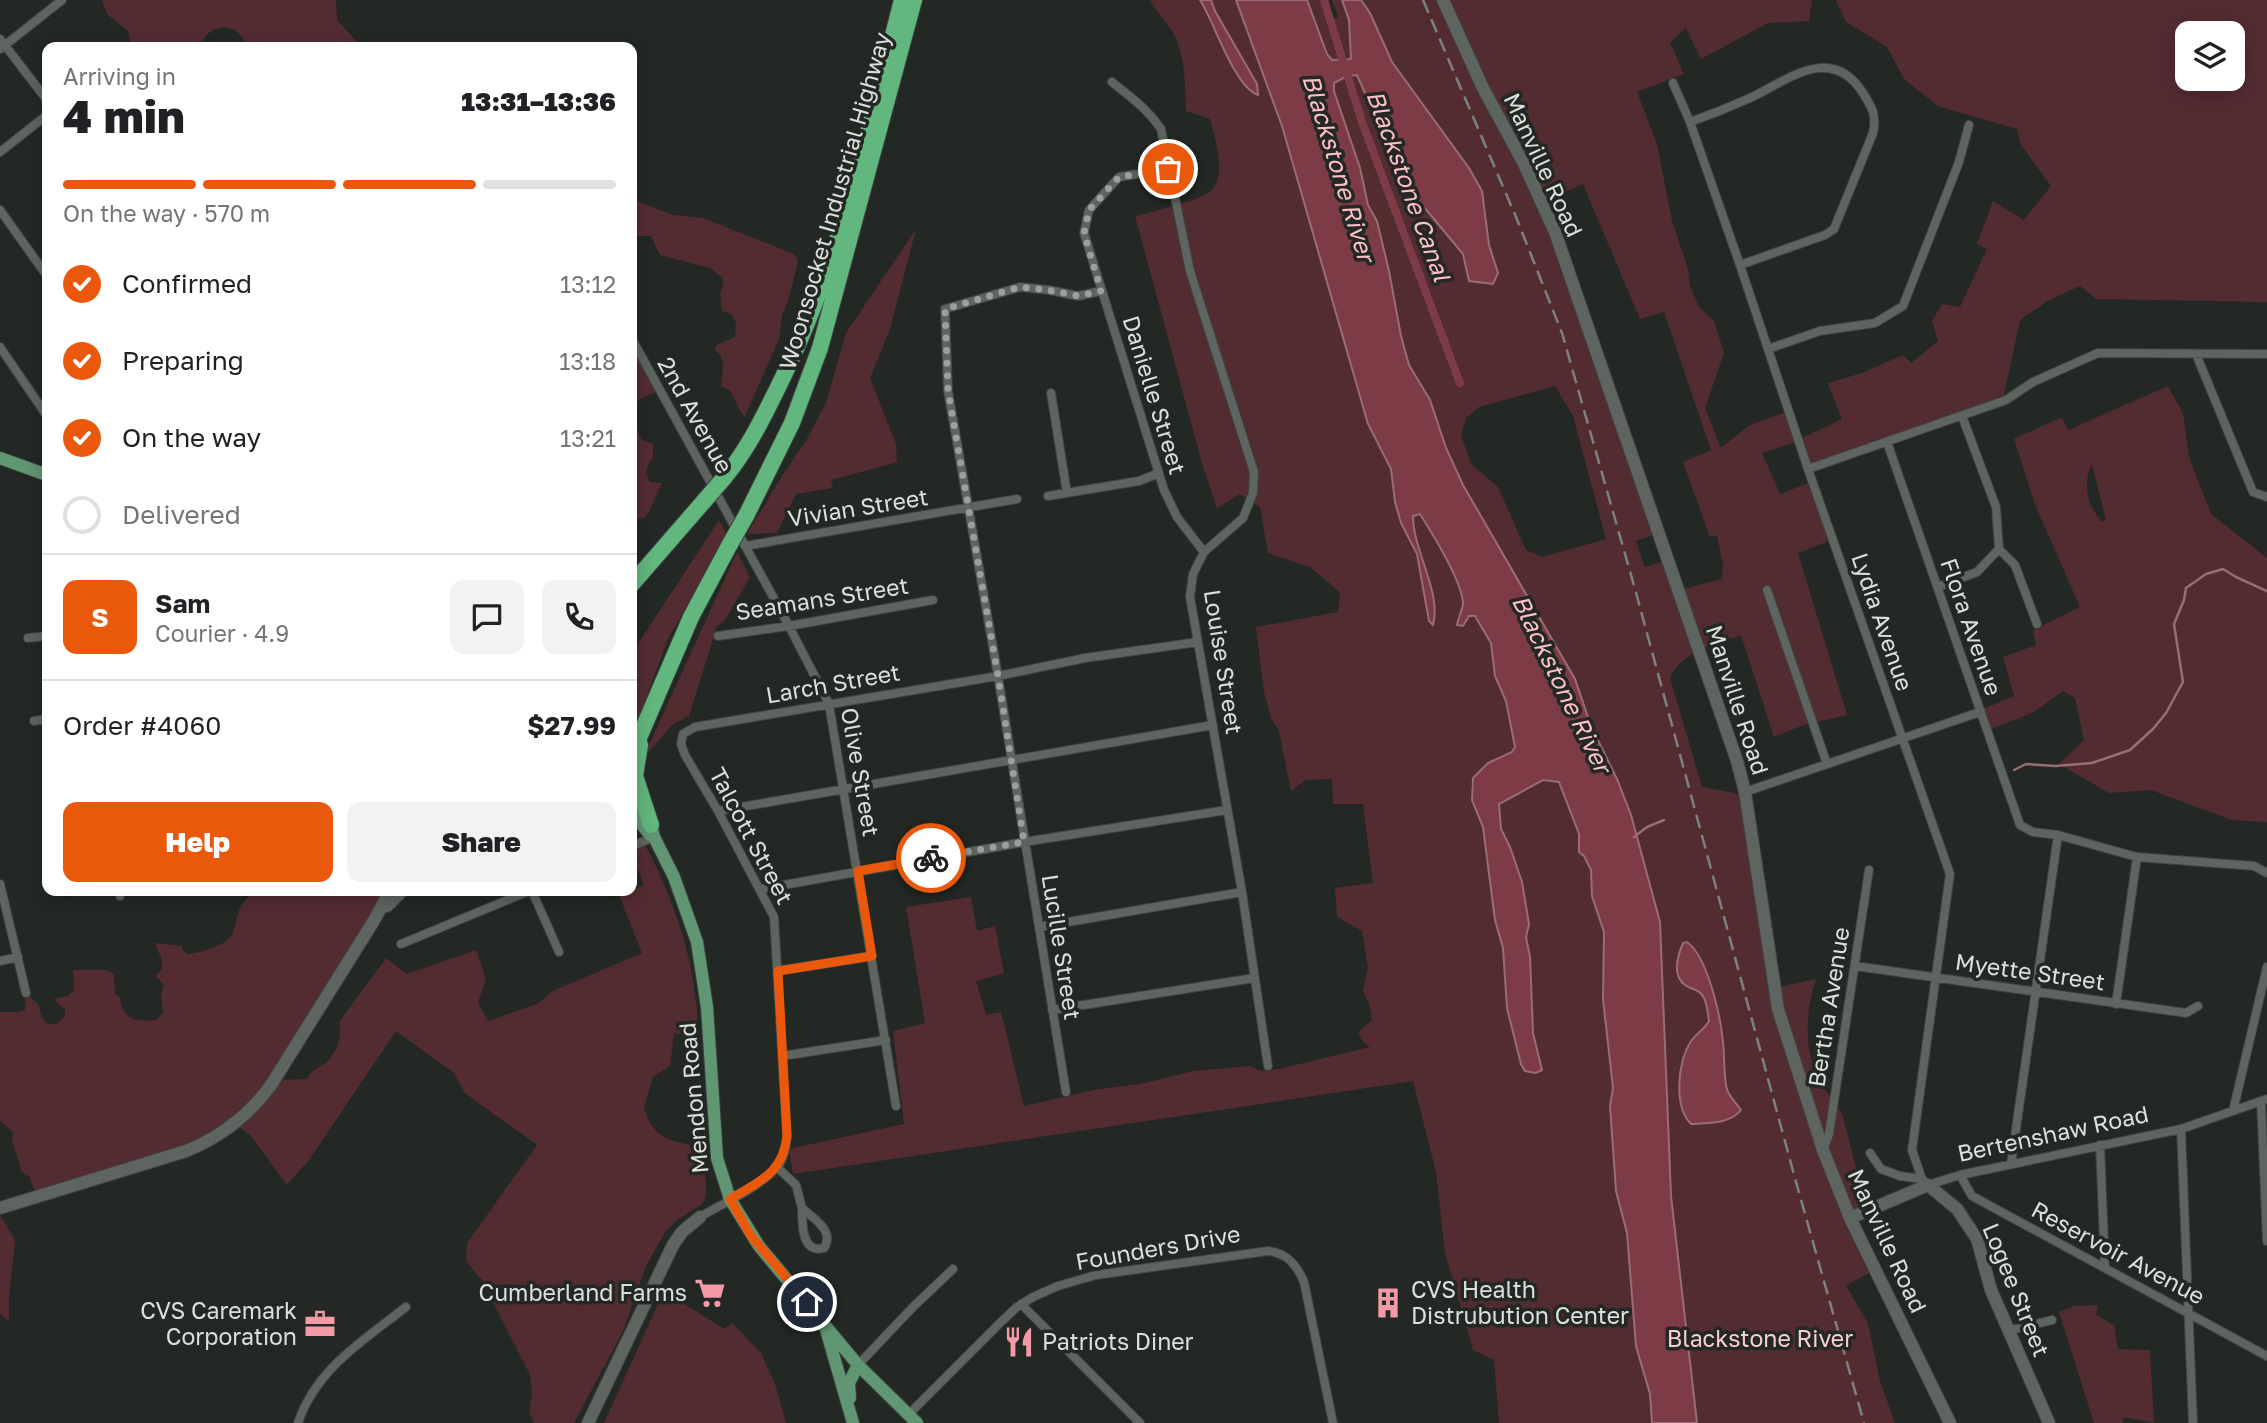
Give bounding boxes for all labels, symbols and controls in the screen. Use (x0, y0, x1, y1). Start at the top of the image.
map controls (2175, 21, 2245, 91)
button: layers (2175, 21, 2245, 91)
street label: Woonsocket Industrial Highway (772, 29, 896, 373)
text: Arriving in (63, 62, 176, 90)
water label: Blackstone River (1297, 70, 1383, 268)
text: 13:31–13:36 (461, 86, 616, 117)
water label: Blackstone Canal (1361, 86, 1458, 286)
text: 4 min (63, 88, 185, 143)
street label: Manville Road (1498, 88, 1589, 241)
pin (1138, 139, 1198, 199)
icon: bag (1149, 150, 1187, 188)
text: On the way · 570 m (63, 199, 270, 227)
icon: check (63, 265, 101, 303)
text: Confirmed (122, 268, 252, 299)
text: 13:12 (560, 270, 616, 298)
street label: Danielle Street (1118, 312, 1192, 477)
icon: check (63, 342, 101, 380)
text: Preparing (122, 345, 244, 376)
text: 13:18 (559, 347, 616, 375)
street label: 2nd Avenue (652, 351, 739, 478)
icon: check (63, 419, 101, 457)
text: On the way (122, 422, 261, 453)
text: 13:21 (560, 424, 616, 452)
street label: Vivian Street (786, 482, 930, 532)
text: Delivered (122, 499, 241, 530)
street label: Lydia Avenue (1846, 549, 1920, 694)
street label: Flora Avenue (1935, 554, 2009, 699)
street label: Seamans Street (733, 571, 910, 625)
button: chat (450, 580, 524, 654)
button: phone (542, 580, 616, 654)
street label: Louise Street (1199, 587, 1249, 736)
text: Sam (155, 588, 210, 619)
water label: Blackstone River (1507, 590, 1620, 780)
text: S (91, 602, 109, 633)
text: Courier · 4.9 (155, 619, 289, 647)
street label: Manville Road (1701, 621, 1775, 778)
street label: Larch Street (764, 657, 902, 709)
street label: Olive Street (836, 705, 886, 838)
text: Order #4060 (63, 710, 221, 741)
text: $27.99 (527, 710, 616, 741)
street label: Talcott Street (704, 762, 800, 909)
button: Help (63, 802, 333, 882)
button: Share (347, 802, 616, 882)
courier (896, 823, 966, 893)
icon: bike (912, 839, 950, 877)
street label: Lucille Street (1037, 872, 1087, 1022)
street label: Bertha Avenue (1802, 925, 1854, 1089)
street label: Myette Street (1953, 947, 2107, 995)
street label: Mendon Road (672, 1021, 714, 1175)
street label: Bertenshaw Road (1955, 1099, 2151, 1167)
street label: Manville Road (1842, 1164, 1933, 1317)
street label: Reservoir Avenue (2027, 1195, 2210, 1310)
street label: Founders Drive (1073, 1219, 1242, 1275)
street label: Logee Street (1977, 1219, 2056, 1360)
pin (777, 1272, 837, 1332)
place label: CVS Health Distrubution Center (1411, 1275, 1629, 1329)
supermarket icon: Cumberland Farms (693, 1276, 727, 1310)
place label: Cumberland Farms (479, 1278, 687, 1306)
icon: home (788, 1283, 826, 1321)
building icon: CVS Health Distrubution Center (1371, 1286, 1405, 1320)
place label: CVS Caremark Corporation (140, 1296, 297, 1350)
office icon: CVS Caremark Corporation (303, 1307, 337, 1341)
park label: Blackstone River (1667, 1324, 1853, 1352)
restaurant icon: Patriots Diner (1002, 1325, 1036, 1359)
place label: Patriots Diner (1042, 1327, 1194, 1355)

